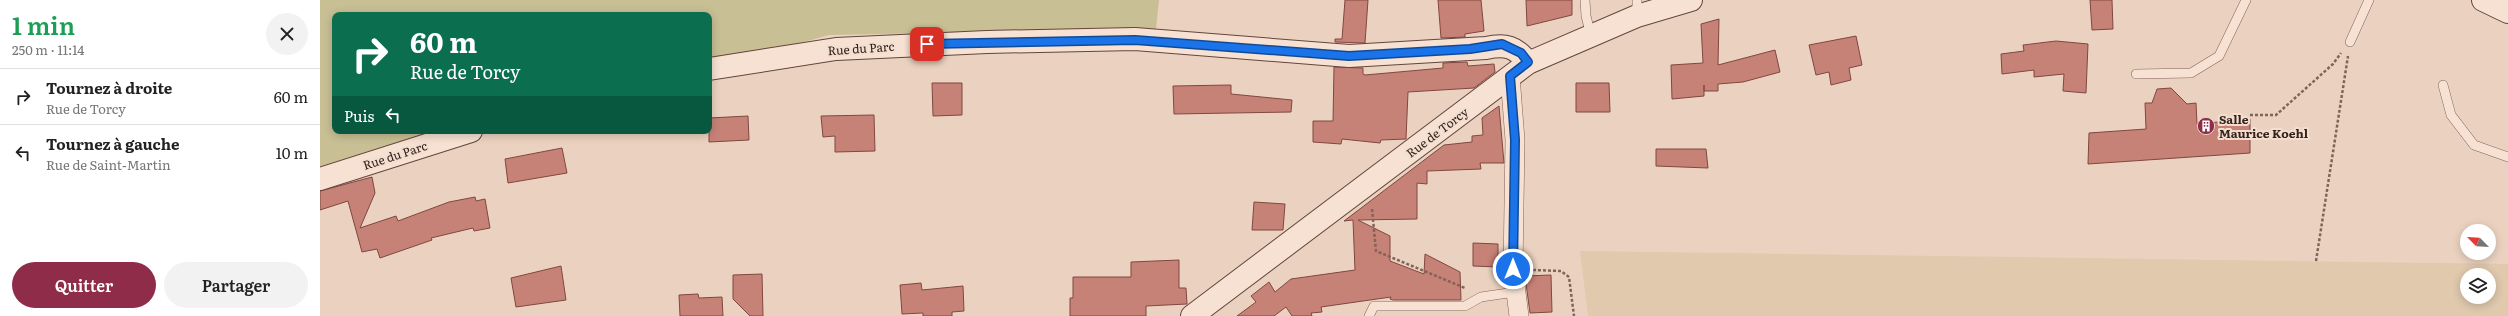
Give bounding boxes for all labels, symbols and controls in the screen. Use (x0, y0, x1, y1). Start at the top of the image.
text: 1 min (12, 7, 75, 42)
button: close (266, 13, 308, 55)
text: 60 m (410, 20, 477, 62)
pin (910, 27, 944, 61)
icon: right (344, 28, 396, 80)
icon: arrive (916, 33, 938, 55)
street label: Rue du Parc (827, 37, 895, 59)
text: 250 m · 11:14 (12, 40, 84, 59)
text: Rue de Torcy (410, 58, 520, 85)
text: Tournez à droite (46, 76, 172, 99)
text: 60 m (274, 85, 308, 108)
icon: right (12, 86, 34, 108)
text: Rue de Torcy (46, 99, 126, 118)
street label: Rue de Torcy (1402, 103, 1472, 161)
text: Puis (344, 104, 374, 127)
icon: left (382, 104, 404, 126)
place label: Salle Maurice Koehl (2219, 110, 2309, 142)
building icon: Salle Maurice Koehl (2196, 116, 2216, 136)
text: Tournez à gauche (46, 132, 179, 155)
street label: Rue du Parc (361, 136, 430, 174)
text: 10 m (276, 141, 308, 164)
icon: left (12, 142, 34, 164)
text: Rue de Saint-Martin (46, 155, 171, 174)
north arrow (2460, 224, 2496, 260)
map controls (2460, 224, 2496, 304)
position arrow (1492, 248, 1534, 290)
button: Quitter (12, 262, 156, 308)
button: Partager (164, 262, 308, 308)
button: layers (2460, 268, 2496, 304)

